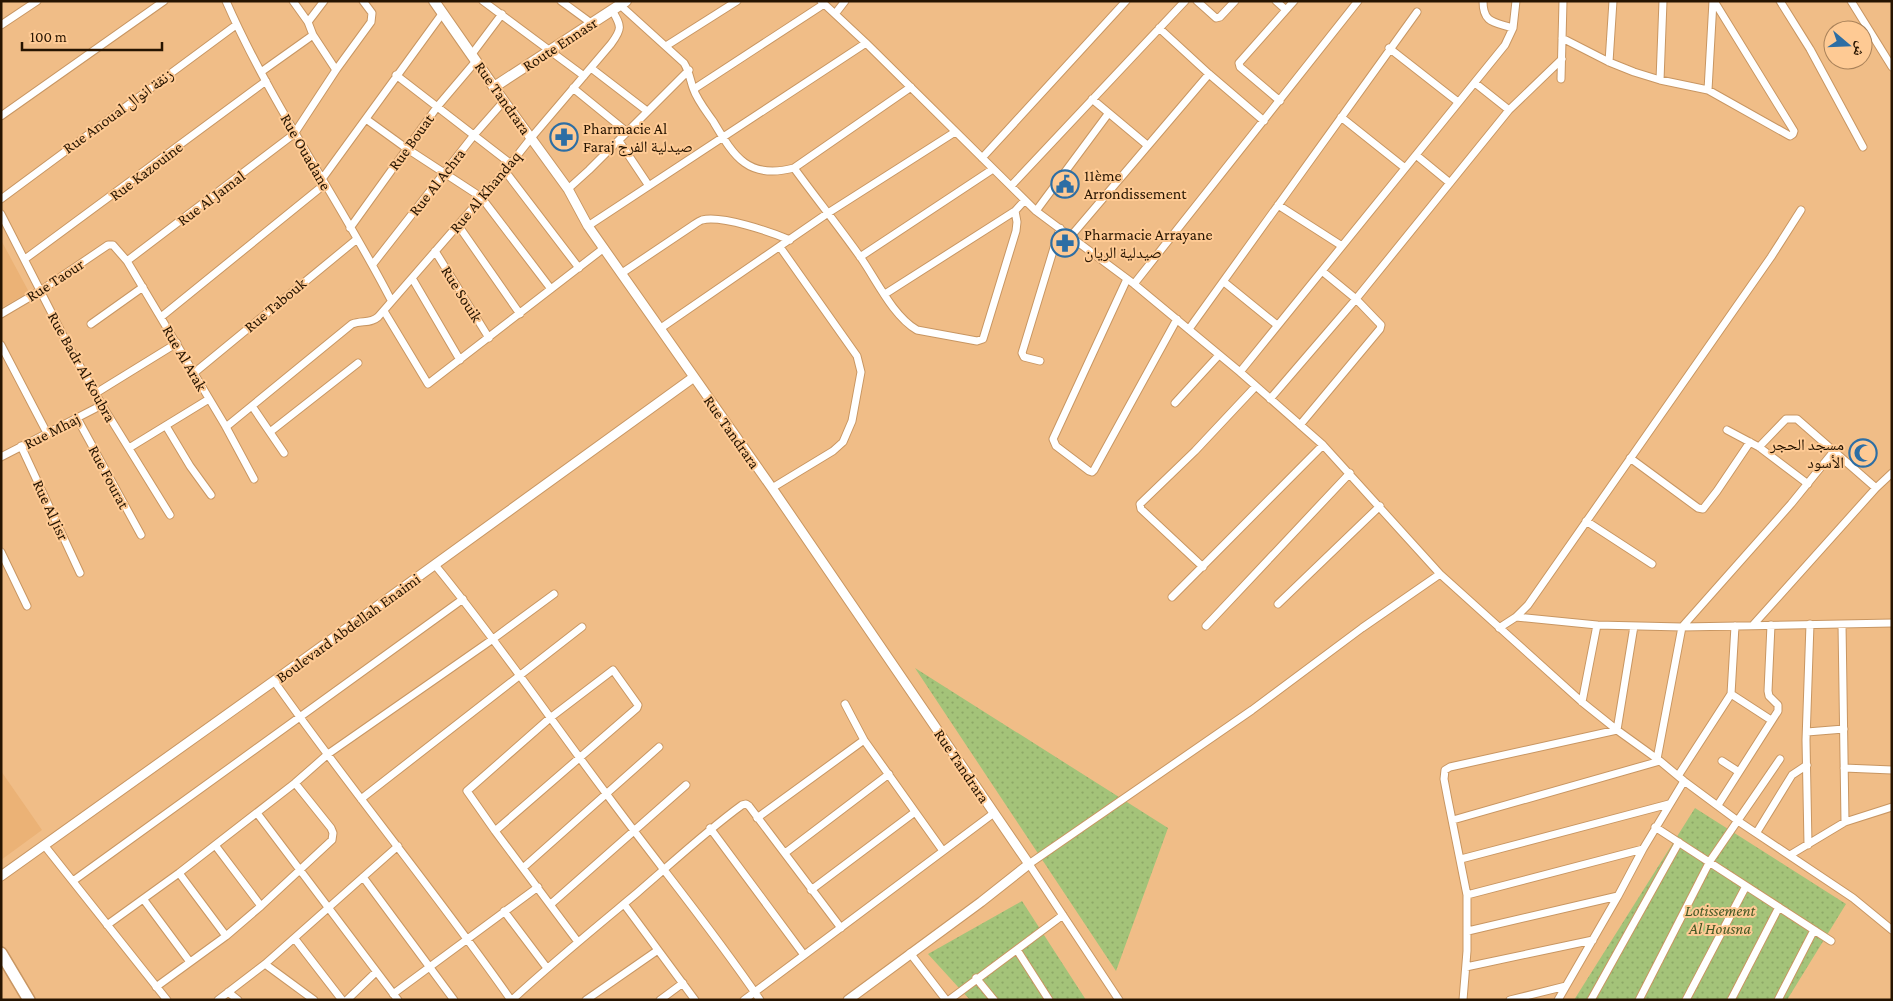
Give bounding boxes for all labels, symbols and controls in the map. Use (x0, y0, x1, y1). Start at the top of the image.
street label: Route Ennasr (519, 13, 601, 74)
scale bar (22, 20, 162, 52)
north arrow (1823, 20, 1873, 70)
text: 100 m (30, 29, 67, 45)
text: ش (1849, 39, 1870, 59)
street label: Rue Tandrara (472, 58, 535, 138)
street label: Rue Anoual زنقة انوال (60, 65, 178, 158)
street label: Rue Bouat (385, 110, 437, 173)
street label: Rue Ouadane (277, 111, 335, 193)
place label: Pharmacie Al Faraj صيدلية الفرج (583, 120, 693, 157)
pharmacy icon: Pharmacie Al Faraj صيدلية الفرج (549, 122, 579, 152)
street label: Rue Kazouine (106, 138, 186, 204)
street label: Rue Al Achra (406, 145, 469, 219)
street label: Rue Al Khandaq (446, 147, 525, 237)
street label: Rue Al Jamal (174, 167, 249, 230)
place label: 11ème Arrondissement (1084, 167, 1187, 202)
public building icon: 11ème Arrondissement (1050, 169, 1080, 199)
place label: Pharmacie Arrayane صيدلية الريان (1084, 226, 1213, 263)
pharmacy icon: Pharmacie Arrayane صيدلية الريان (1050, 228, 1080, 258)
street label: Rue Taour (23, 255, 87, 305)
street label: Rue Souik (438, 263, 486, 325)
street label: Rue Tabouk (241, 274, 309, 336)
street label: Rue Badr Al Koubra (45, 309, 120, 426)
street label: Rue Al Arak (159, 322, 211, 394)
street label: Rue Tandrara (701, 392, 764, 472)
street label: Rue Mhaj (21, 410, 83, 453)
place label: مسجد الحجر الأسود (1769, 436, 1844, 472)
mosque icon: مسجد الحجر الأسود (1848, 438, 1878, 468)
street label: Rue Fourat (85, 442, 133, 512)
street label: Rue Al Jisr (29, 477, 72, 544)
street label: Boulevard Abdellah Enaimi (273, 570, 423, 686)
street label: Rue Tandrara (931, 726, 993, 807)
park label: Lotissement Al Housna (1685, 902, 1755, 937)

